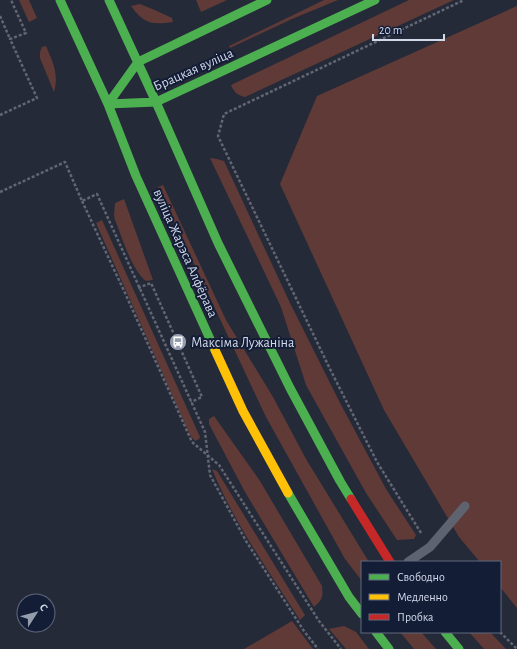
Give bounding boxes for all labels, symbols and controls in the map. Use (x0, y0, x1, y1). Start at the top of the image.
scale bar (373, 16, 444, 42)
text: 20 m (379, 24, 402, 36)
street label: Брацкая вуліца (151, 46, 236, 94)
street label: вуліца Жарэса Алфёрава (150, 187, 220, 320)
bus stop icon: Максіма Лужаніна (168, 332, 188, 352)
place label: Максіма Лужаніна (191, 336, 295, 350)
legend (361, 561, 501, 633)
text: Свободно (397, 571, 445, 583)
text: Медленно (397, 591, 448, 603)
north arrow (16, 593, 56, 633)
text: С (37, 602, 50, 613)
text: Пробка (397, 611, 434, 623)

